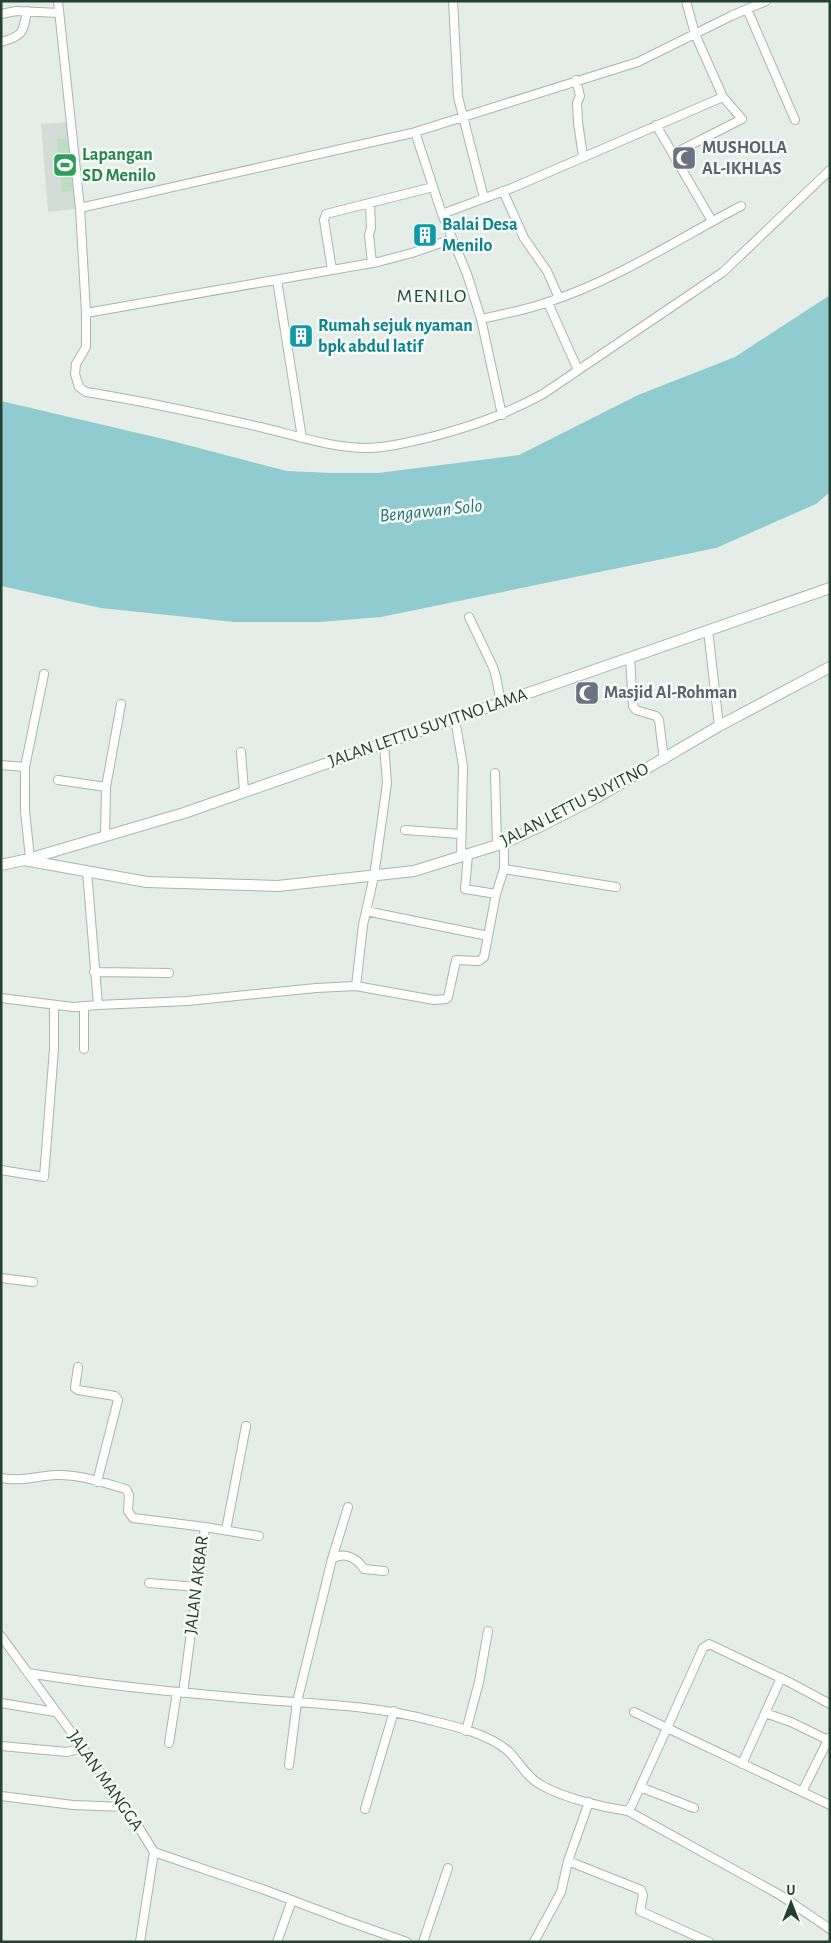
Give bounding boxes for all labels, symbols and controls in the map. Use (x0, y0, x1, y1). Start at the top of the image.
place label: MUSHOLLA AL-IKHLAS (702, 139, 787, 178)
mosque icon: MUSHOLLA AL-IKHLAS (671, 145, 697, 171)
place label: Lapangan SD Menilo (82, 146, 156, 185)
sports icon: Lapangan SD Menilo (52, 152, 78, 178)
place label: Balai Desa Menilo (442, 216, 518, 255)
building icon: Balai Desa Menilo (412, 222, 438, 248)
district label: MENILO (397, 286, 467, 306)
place label: Rumah sejuk nyaman bpk abdul latif (318, 317, 473, 356)
building icon: Rumah sejuk nyaman bpk abdul latif (288, 323, 314, 349)
water label: Bengawan Solo (379, 496, 483, 526)
mosque icon: Masjid Al-Rohman (574, 680, 600, 706)
place label: Masjid Al-Rohman (604, 684, 737, 702)
street label: JALAN LETTU SUYITNO LAMA (326, 685, 530, 770)
street label: JALAN LETTU SUYITNO (498, 760, 652, 850)
street label: JALAN AKBAR (182, 1535, 212, 1635)
street label: JALAN MANGGA (64, 1728, 146, 1835)
north arrow (766, 1878, 816, 1928)
text: U (787, 1884, 796, 1898)

